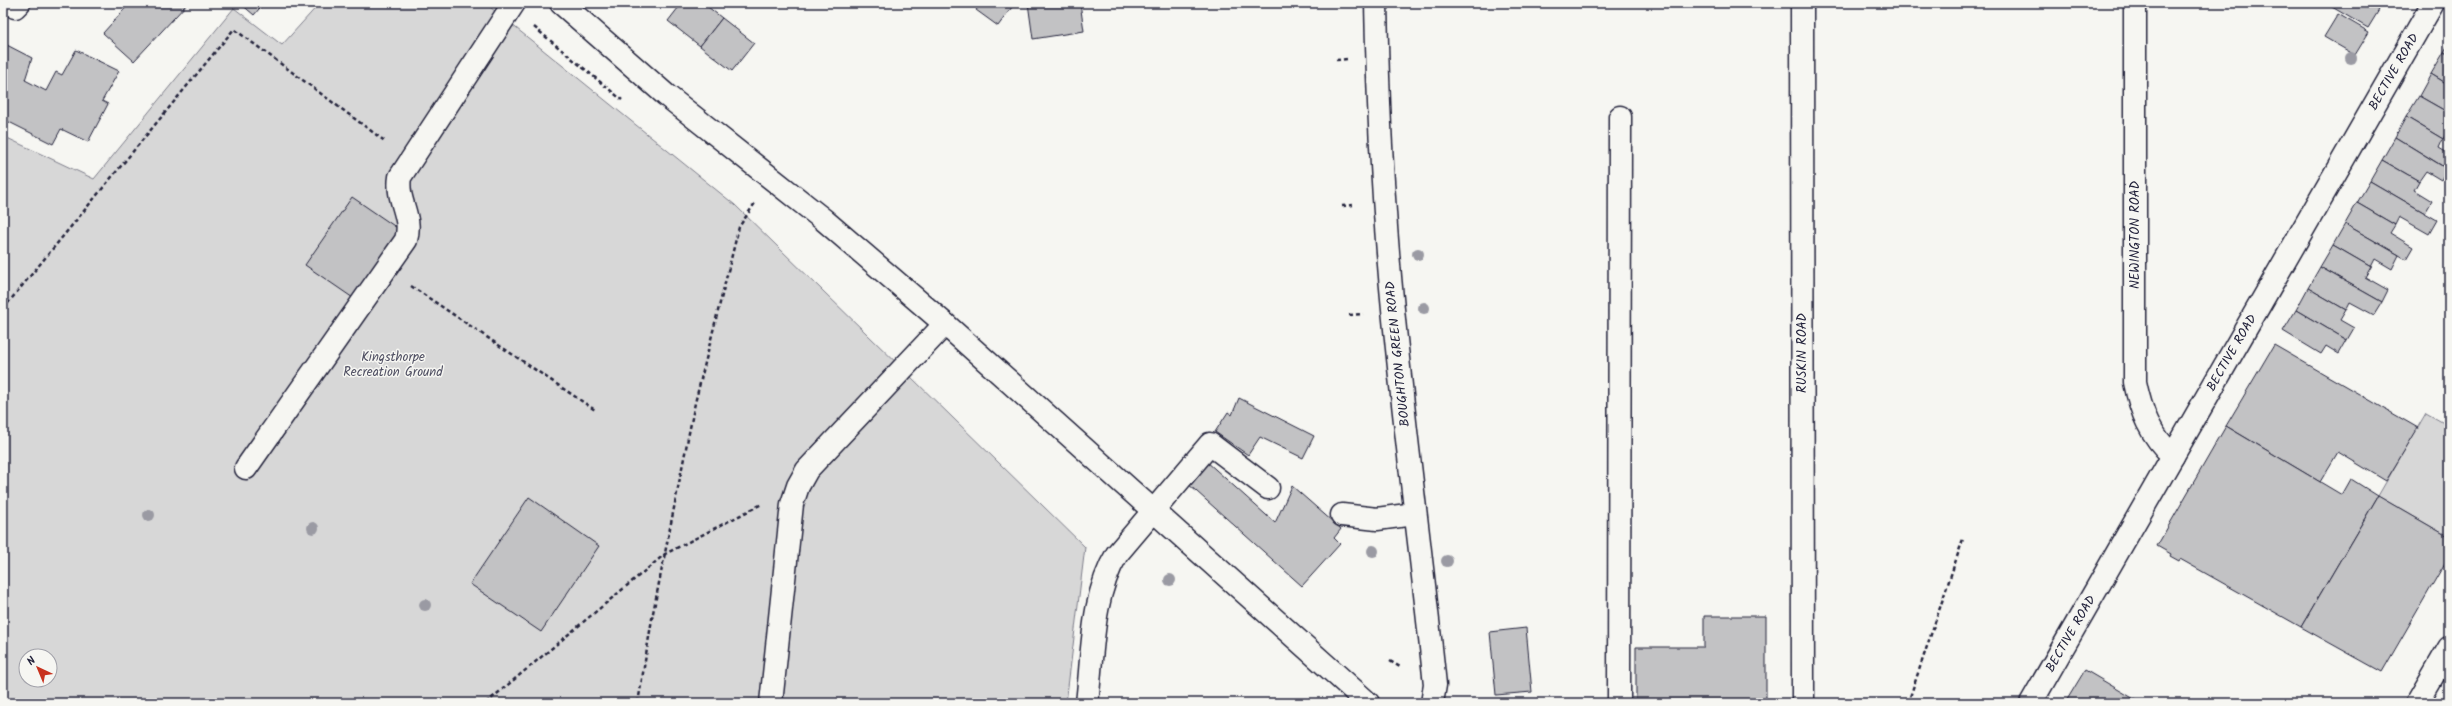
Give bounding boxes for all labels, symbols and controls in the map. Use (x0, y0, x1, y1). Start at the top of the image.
street label: BECTIVE ROAD (2363, 29, 2425, 115)
street label: NEWINGTON ROAD (2125, 181, 2146, 289)
street label: BOUGHTON GREEN ROAD (1380, 280, 1416, 428)
street label: BECTIVE ROAD (2201, 310, 2263, 396)
street label: RUSKIN ROAD (1792, 313, 1813, 393)
park label: Kingsthorpe Recreation Ground (343, 347, 443, 383)
street label: BECTIVE ROAD (2040, 591, 2102, 677)
north arrow (18, 648, 58, 688)
text: N (23, 653, 41, 670)

